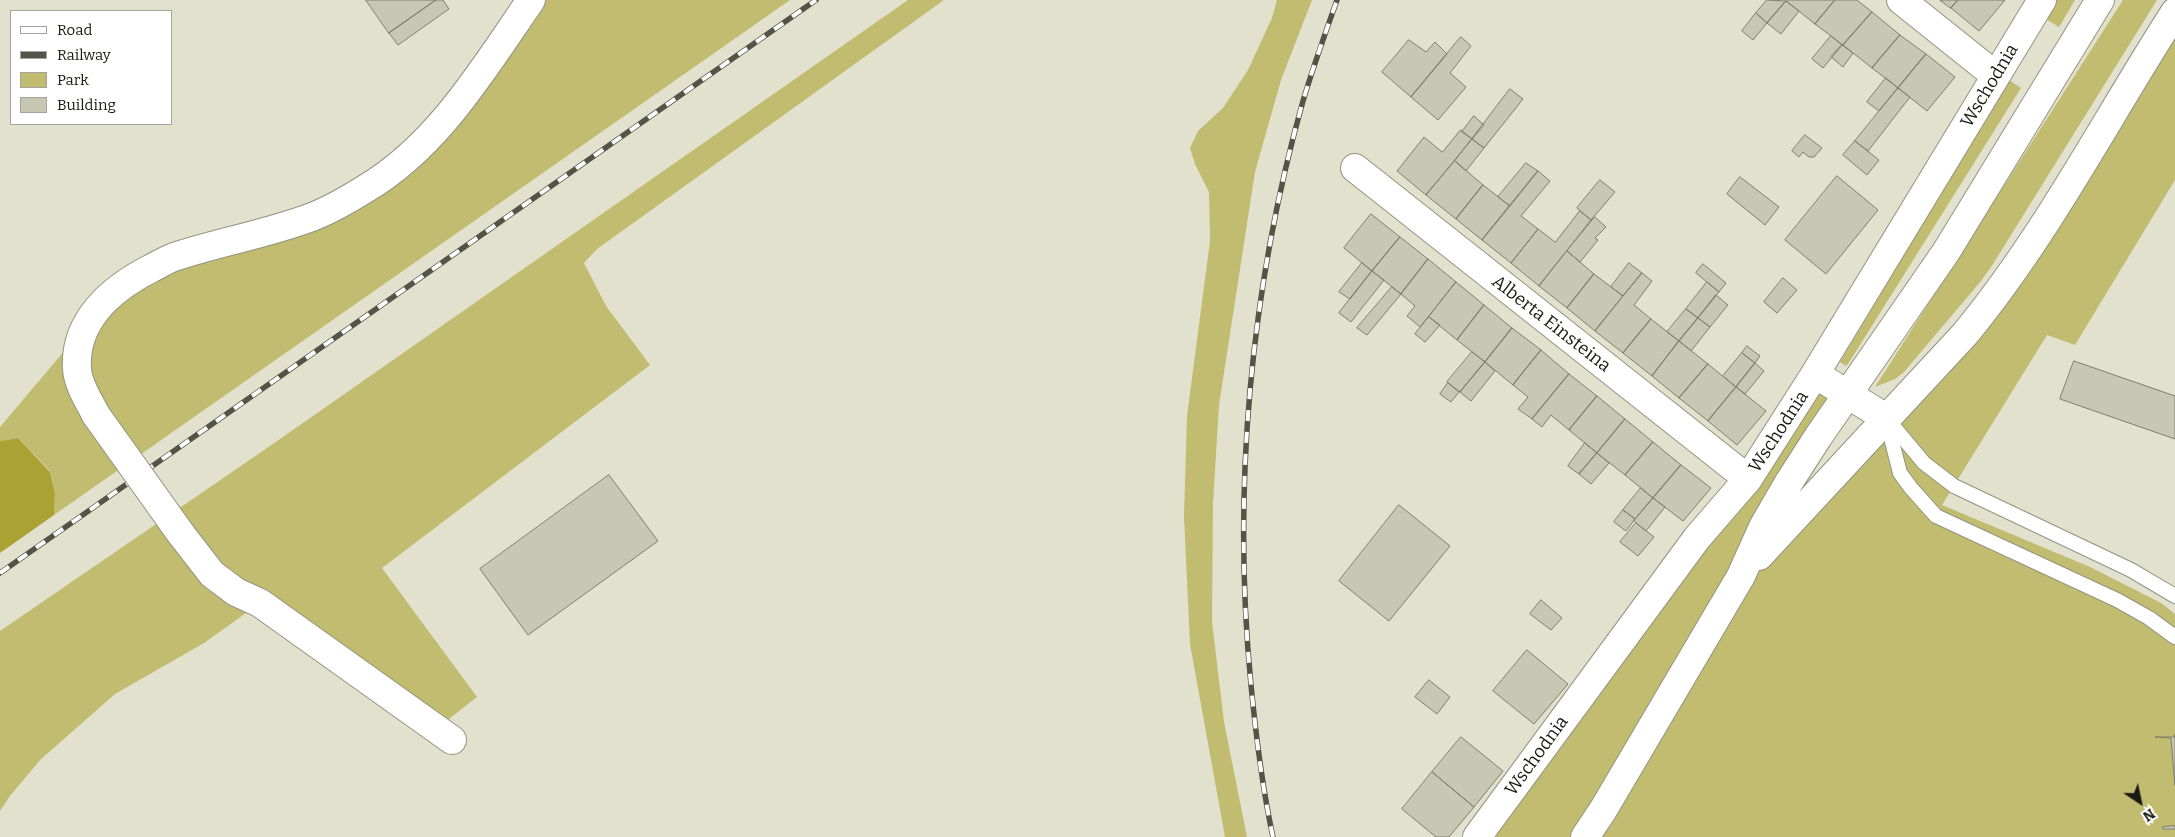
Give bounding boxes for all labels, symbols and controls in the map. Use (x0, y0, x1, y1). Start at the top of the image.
legend (10, 10, 172, 125)
text: Road (57, 21, 92, 39)
street label: Wschodnia (1957, 40, 2023, 132)
text: Railway (57, 46, 111, 64)
text: Park (57, 71, 89, 89)
text: Building (57, 96, 116, 114)
street label: Alberta Einsteina (1487, 271, 1615, 377)
street label: Wschodnia (1745, 387, 1813, 477)
street label: Wschodnia (1501, 712, 1573, 800)
north arrow (2115, 777, 2165, 827)
text: N (2139, 805, 2158, 825)

